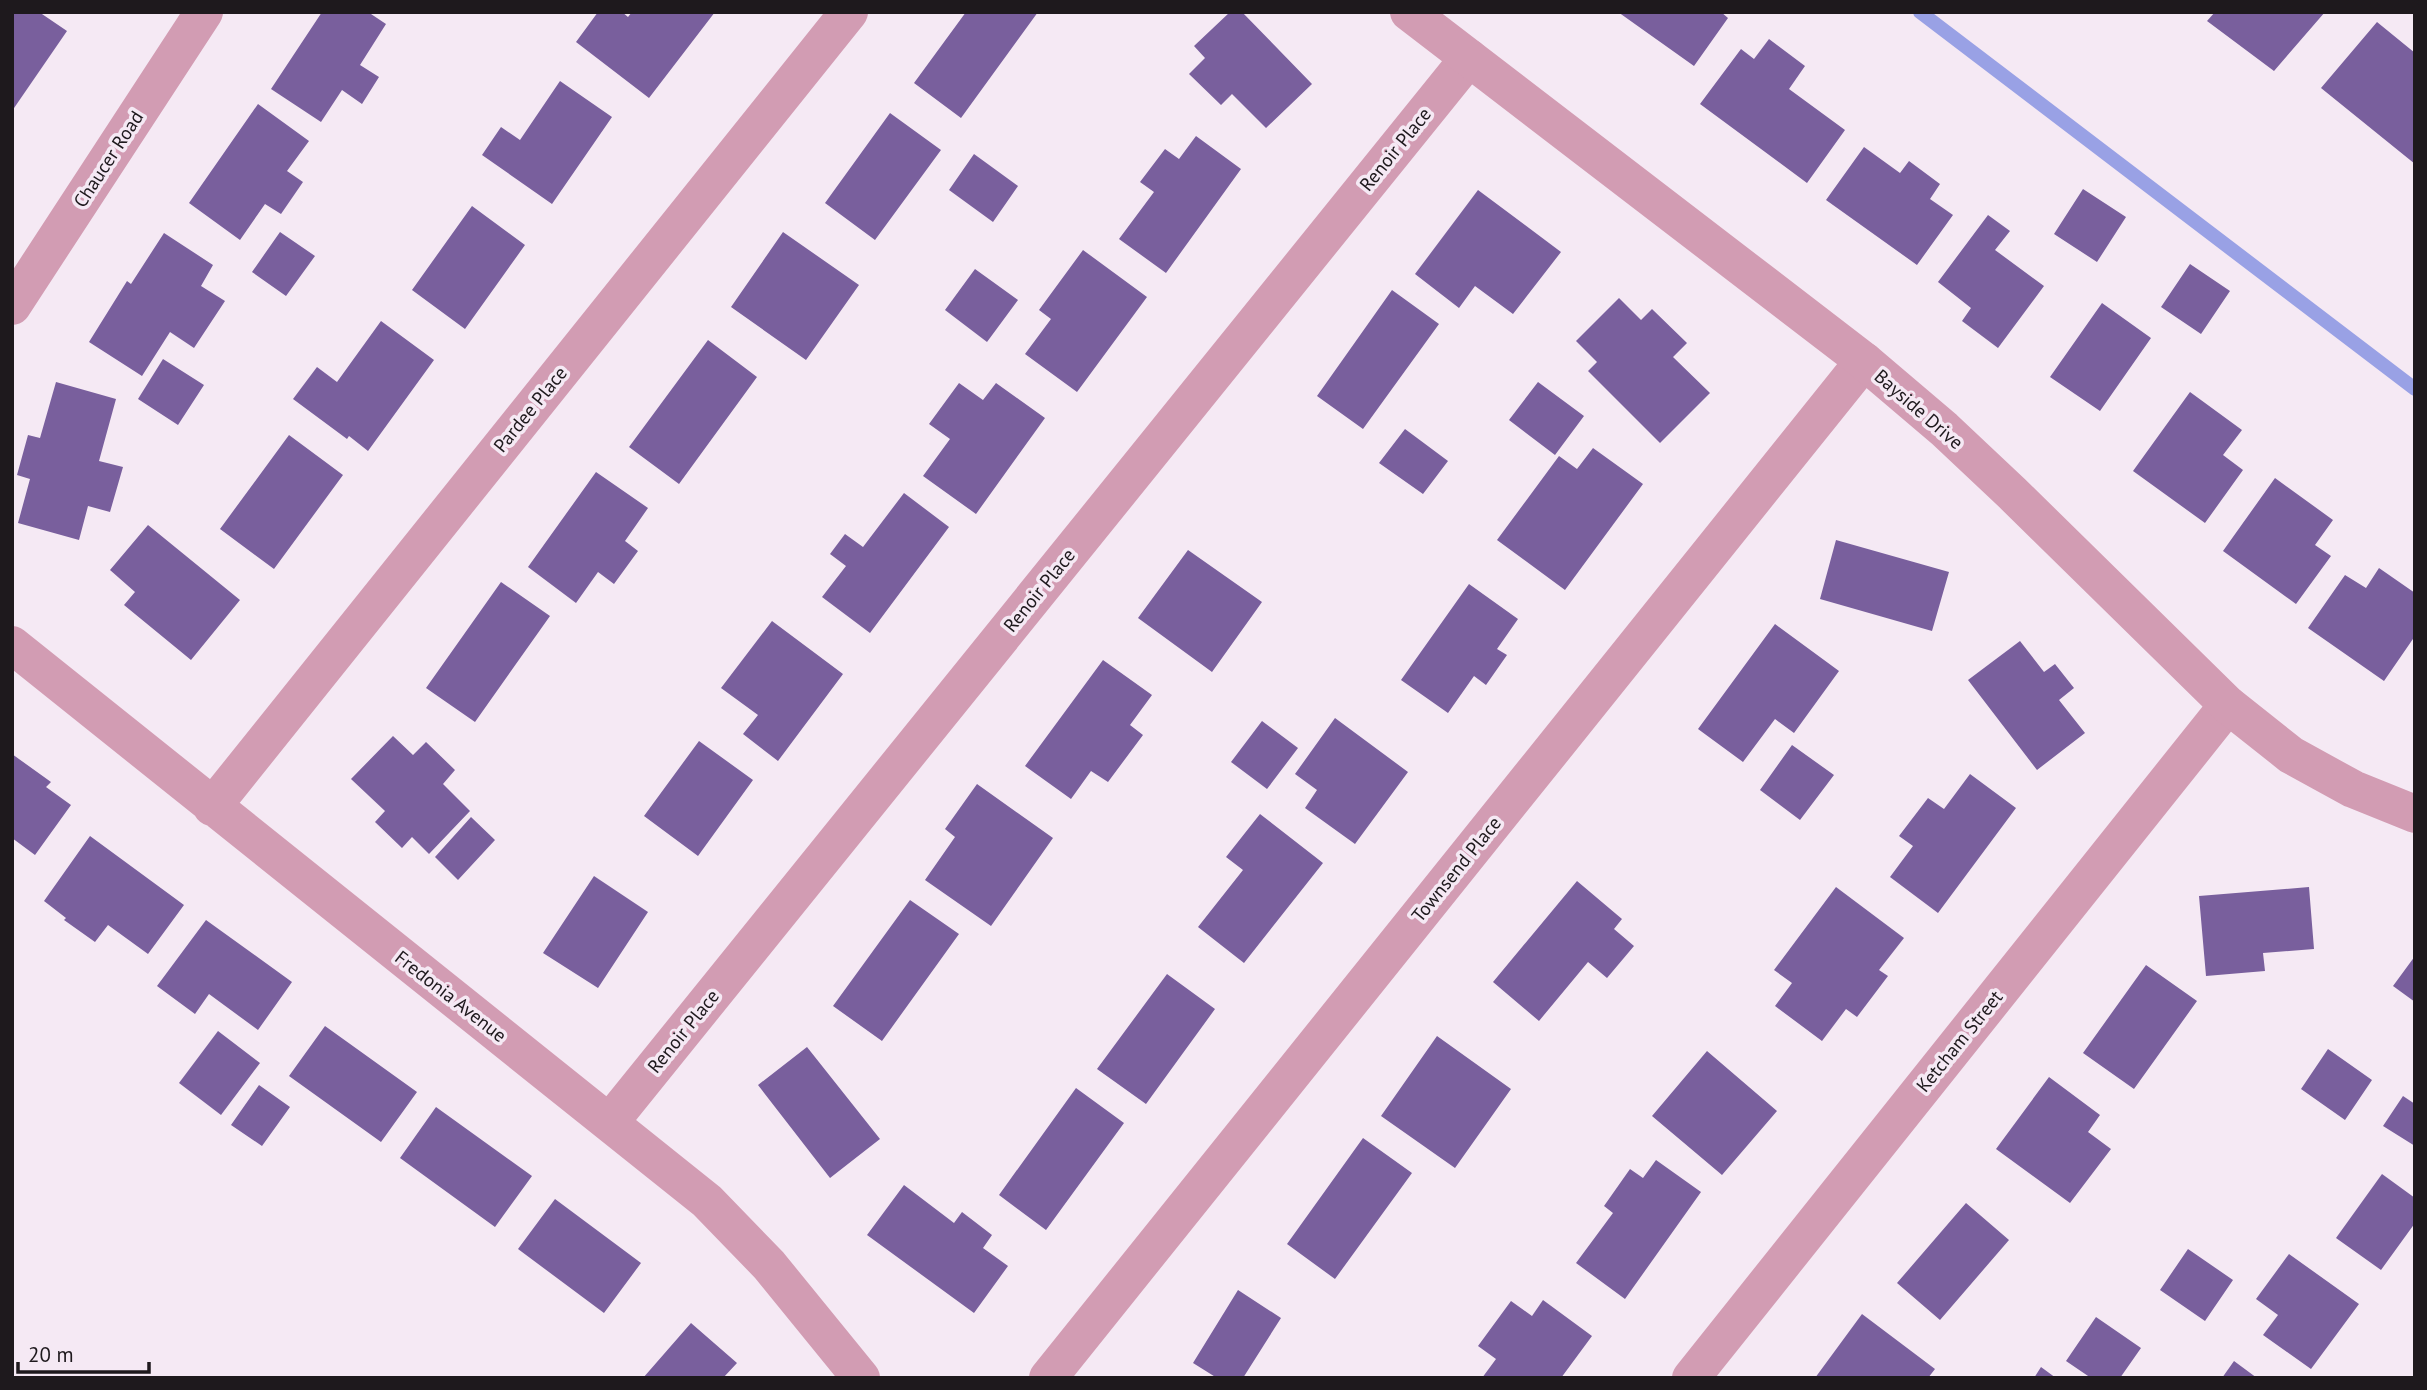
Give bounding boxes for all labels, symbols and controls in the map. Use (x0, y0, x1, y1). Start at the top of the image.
street label: Renoir Place (1354, 102, 1436, 196)
street label: Chaucer Road (68, 106, 148, 212)
street label: Pardee Place (488, 361, 572, 457)
street label: Bayside Drive (1870, 364, 1968, 454)
street label: Renoir Place (998, 543, 1080, 637)
street label: Townsend Place (1406, 811, 1506, 927)
street label: Fredonia Avenue (390, 945, 512, 1047)
street label: Renoir Place (642, 984, 724, 1078)
street label: Ketcham Street (1911, 985, 2008, 1097)
scale bar (18, 1330, 149, 1374)
text: 20 m (28, 1341, 74, 1368)

